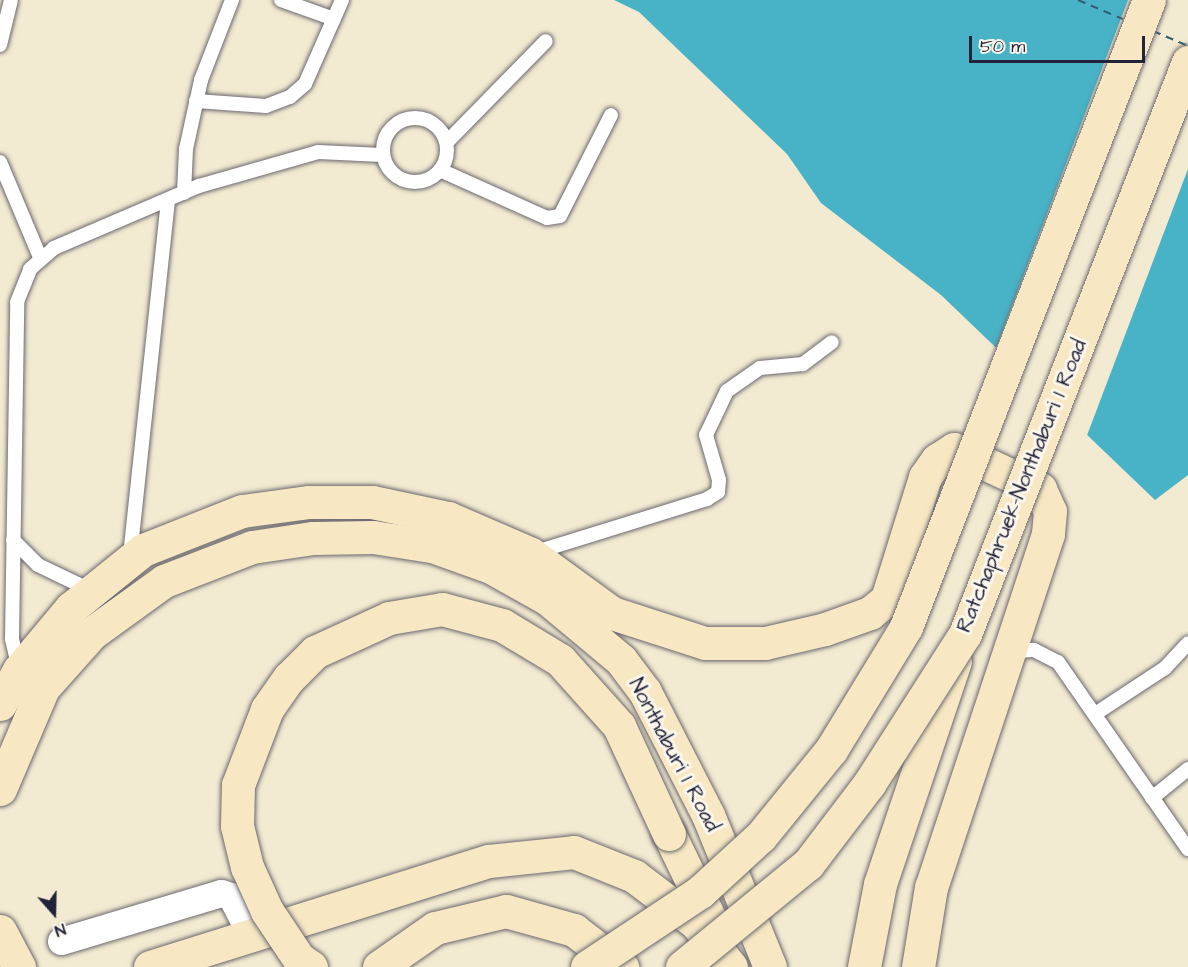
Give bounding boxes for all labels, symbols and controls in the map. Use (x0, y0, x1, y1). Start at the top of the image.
scale bar (972, 24, 1148, 62)
text: 50 m (980, 34, 1025, 59)
street label: Ratchaphruek-Nonthaburi 1 Road (952, 336, 1092, 636)
street label: Nonthaburi 1 Road (623, 674, 725, 836)
north arrow (24, 883, 84, 943)
text: N (52, 918, 69, 942)

